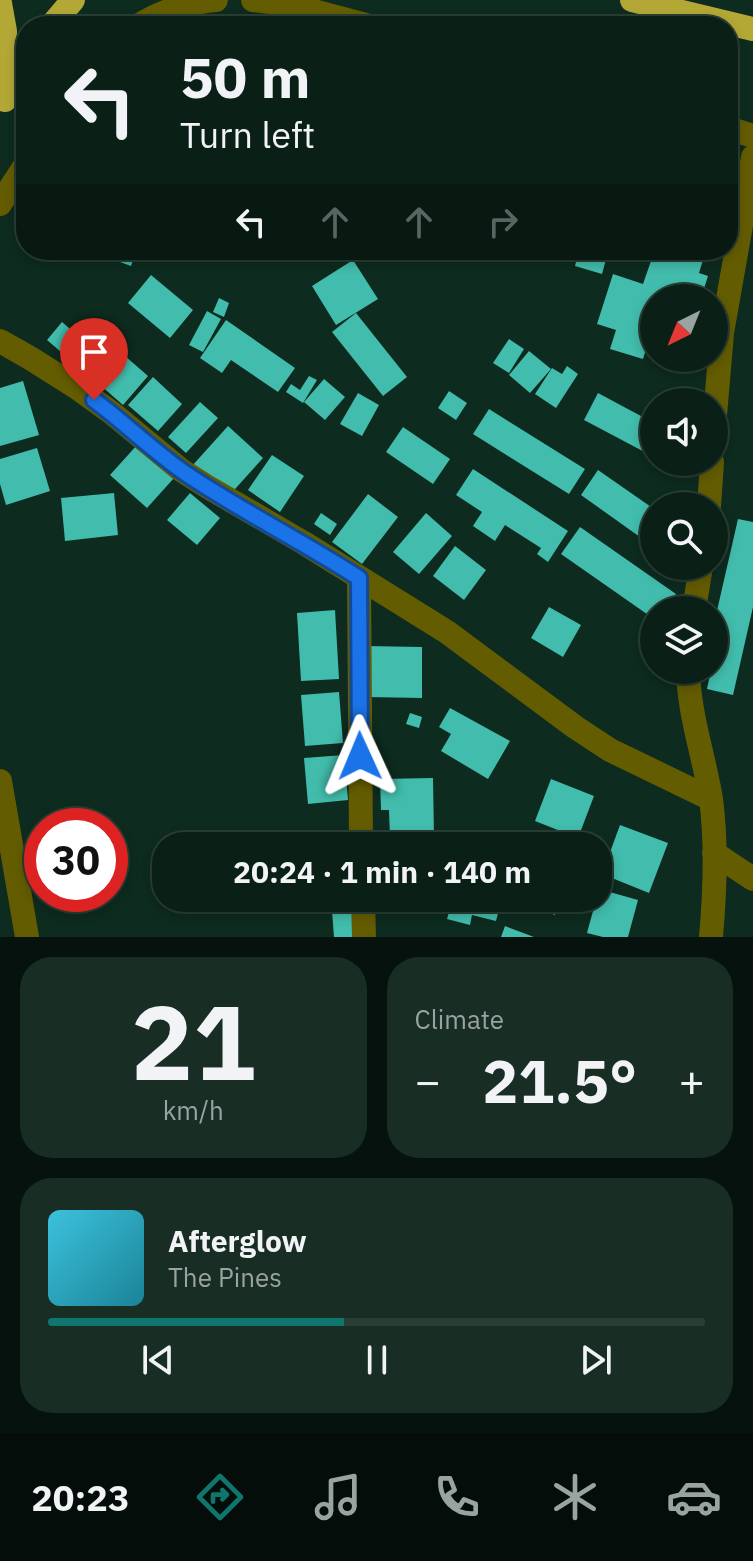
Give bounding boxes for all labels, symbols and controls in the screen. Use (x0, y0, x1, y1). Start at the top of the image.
text: 50 m (180, 41, 310, 113)
icon: left (48, 48, 152, 152)
text: Turn left (180, 111, 315, 158)
icon: left (229, 200, 273, 244)
icon: ahead (313, 200, 357, 244)
icon: ahead (397, 200, 441, 244)
icon: right (481, 200, 525, 244)
north arrow (640, 284, 728, 372)
map controls (640, 284, 728, 684)
pin (60, 318, 128, 400)
icon: arrive (72, 330, 116, 374)
button: sound (640, 388, 728, 476)
button: search (640, 492, 728, 580)
button: layers (640, 596, 728, 684)
position arrow (318, 714, 402, 798)
speed limit sign: 30 (24, 808, 128, 912)
text: 20:24 · 1 min · 140 m (233, 852, 531, 891)
text: 21 (131, 973, 256, 1109)
text: Climate (415, 1002, 504, 1036)
text: 21.5° (482, 1041, 637, 1120)
text: − (415, 1052, 441, 1109)
text: + (679, 1052, 705, 1109)
text: km/h (163, 1093, 224, 1127)
text: Afterglow (168, 1221, 307, 1260)
text: The Pines (168, 1260, 282, 1294)
icon: previous (136, 1338, 180, 1382)
icon: pause (355, 1338, 399, 1382)
icon: next (574, 1338, 618, 1382)
icon: directions (192, 1469, 248, 1525)
icon: music (310, 1469, 366, 1525)
icon: phone (429, 1469, 485, 1525)
icon: climate (547, 1469, 603, 1525)
icon: car (666, 1469, 722, 1525)
text: 20:23 (31, 1474, 130, 1521)

